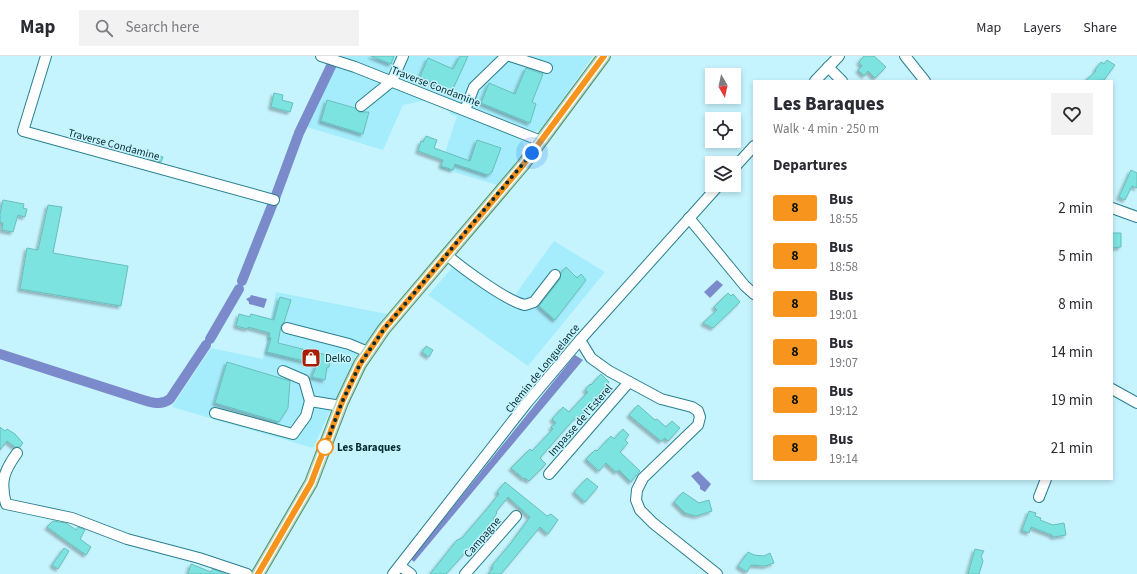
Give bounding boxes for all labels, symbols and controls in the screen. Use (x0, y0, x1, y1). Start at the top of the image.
search box (79, 10, 359, 46)
text: Map (20, 14, 55, 41)
icon: search (93, 17, 115, 39)
text: Search here (125, 17, 199, 38)
text: Map (976, 18, 1001, 38)
text: Layers (1023, 18, 1061, 38)
text: Share (1083, 18, 1117, 38)
street label: Traverse Condamine (389, 63, 483, 111)
north arrow (705, 68, 741, 104)
map controls (705, 68, 741, 192)
text: Les Baraques (773, 91, 884, 118)
button: heart (1051, 93, 1093, 135)
button: locate (705, 112, 741, 148)
text: Walk · 4 min · 250 m (773, 120, 879, 138)
street label: Traverse Condamine (66, 125, 162, 164)
your location (522, 143, 542, 163)
text: Departures (773, 155, 847, 176)
button: layers (705, 156, 741, 192)
text: Bus (829, 189, 853, 210)
text: 8 (791, 198, 799, 218)
text: 2 min (1058, 198, 1093, 219)
text: 18:55 (829, 210, 858, 228)
text: Bus (829, 237, 853, 258)
text: 8 (791, 246, 799, 266)
text: 5 min (1058, 246, 1093, 267)
text: 18:58 (829, 258, 858, 276)
text: Bus (829, 285, 853, 306)
text: 8 (791, 294, 799, 314)
text: 8 min (1058, 294, 1093, 315)
text: 19:01 (829, 306, 858, 324)
street label: Chemin de Longuelance (502, 320, 583, 416)
text: Bus (829, 333, 853, 354)
text: 8 (791, 342, 799, 362)
text: 14 min (1051, 342, 1093, 363)
shop icon: Delko (300, 347, 322, 369)
place label: Delko (325, 351, 351, 366)
text: 19:07 (829, 354, 858, 372)
street label: Impasse de l'Esterel (545, 381, 616, 460)
text: Bus (829, 381, 853, 402)
text: 8 (791, 390, 799, 410)
text: 19 min (1051, 390, 1093, 411)
text: 19:12 (829, 402, 858, 420)
text: Bus (829, 429, 853, 450)
marker: Les Baraques (316, 438, 334, 456)
text: 8 (791, 438, 799, 458)
text: 21 min (1051, 438, 1093, 459)
place label: Les Baraques (337, 440, 401, 455)
text: 19:14 (829, 450, 858, 468)
street label: Campagne (460, 513, 505, 561)

